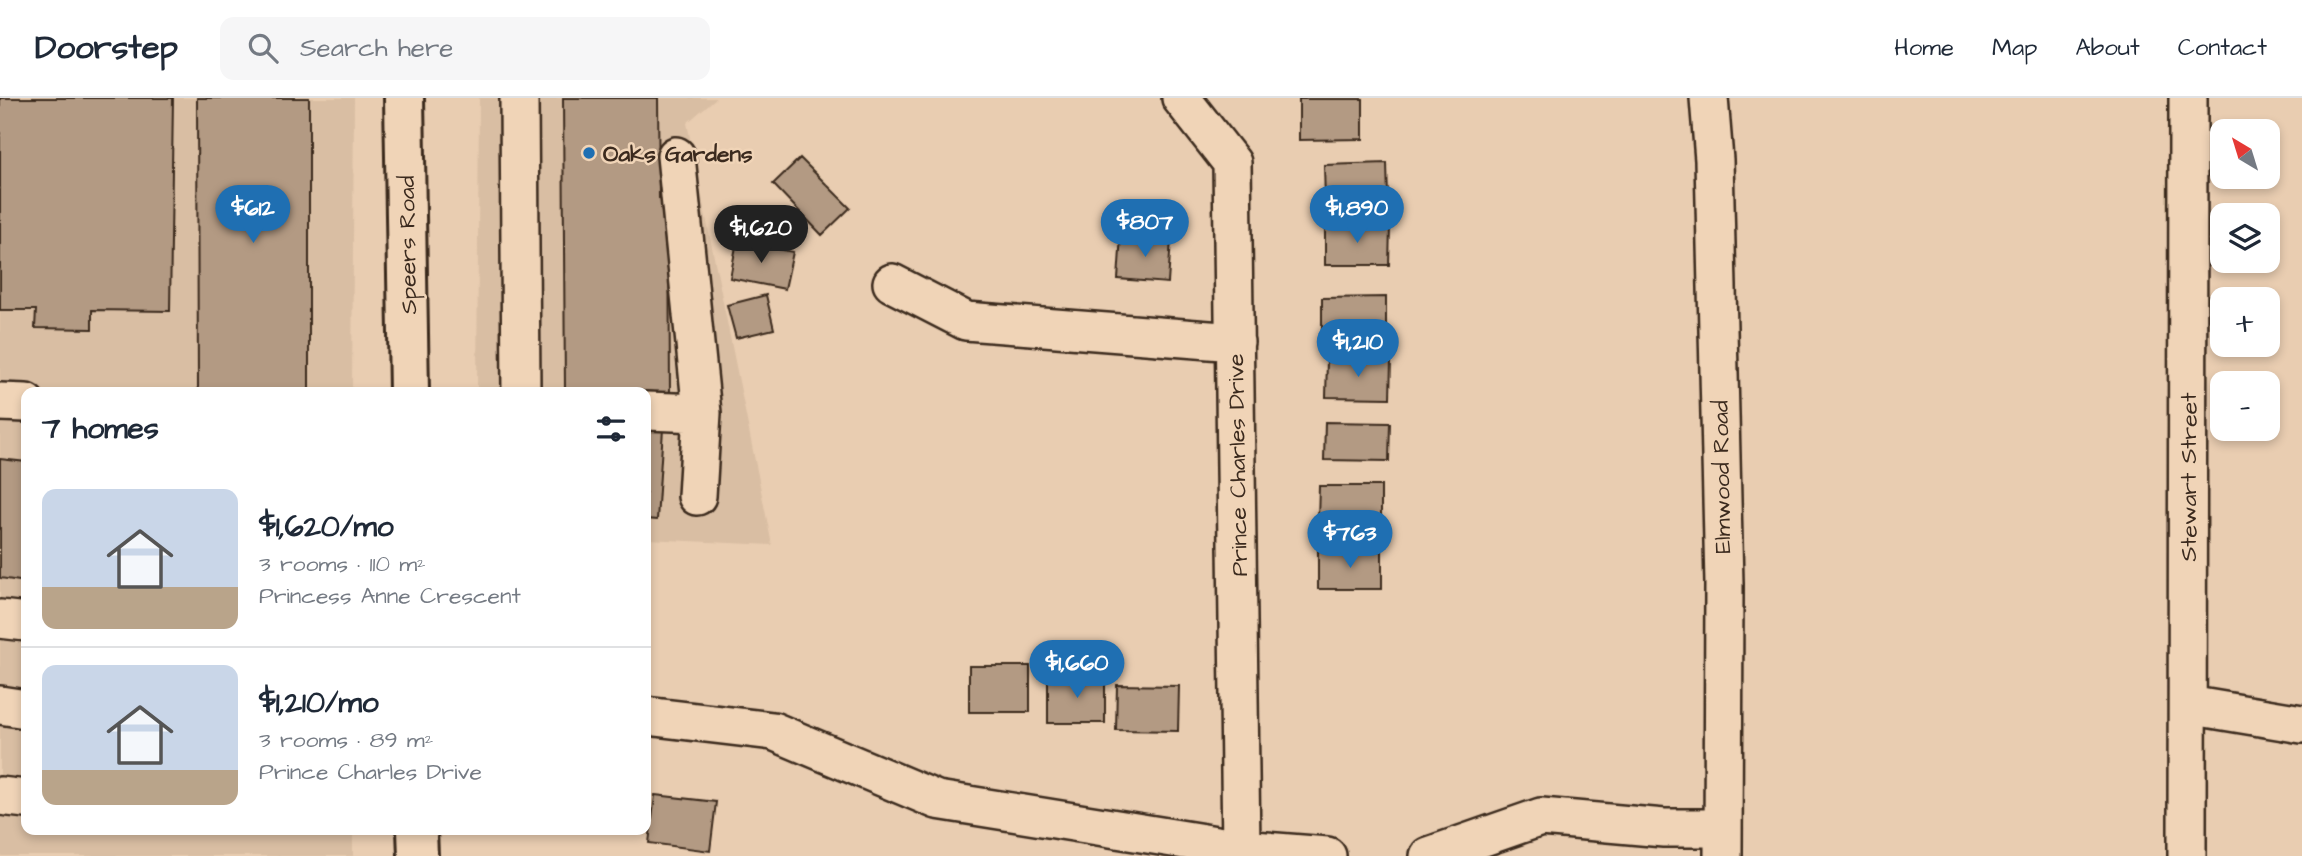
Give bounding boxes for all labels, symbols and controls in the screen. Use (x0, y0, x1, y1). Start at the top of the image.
search box (220, 17, 710, 80)
text: Doorstep (35, 25, 178, 71)
icon: search (244, 29, 282, 67)
text: Search here (300, 30, 453, 66)
text: Home (1894, 31, 1954, 65)
text: Map (1992, 31, 2037, 65)
text: About (2075, 31, 2140, 65)
text: Contact (2178, 31, 2267, 65)
north arrow (2210, 119, 2280, 189)
map controls (2210, 119, 2280, 441)
place label: Oaks Gardens (603, 138, 753, 170)
marker: Oaks Gardens (581, 145, 597, 161)
street label: Speers Road (391, 175, 425, 315)
pin: $612 (212, 186, 294, 245)
pin: $1,890 (1300, 186, 1414, 245)
text: $612 (231, 192, 275, 224)
text: $1,890 (1326, 192, 1388, 224)
pin: $807 (1104, 200, 1186, 259)
button: layers (2210, 203, 2280, 273)
pin: $1,620 (704, 206, 818, 265)
text: $807 (1117, 206, 1173, 238)
text: $1,620 (730, 212, 792, 244)
button: + (2210, 287, 2280, 357)
pin: $1,210 (1301, 320, 1415, 379)
text: $1,210 (1333, 326, 1383, 358)
street label: Prince Charles Drive (1220, 353, 1256, 577)
button: − (2210, 371, 2280, 441)
street label: Stewart Street (2173, 392, 2205, 561)
street label: Elmwood Road (1705, 400, 1739, 554)
text: 7 homes (42, 408, 159, 450)
icon: filters (592, 410, 630, 448)
text: $1,620/mo (259, 506, 394, 548)
pin: $763 (1309, 510, 1391, 570)
icon: home (98, 517, 182, 601)
text: $763 (1323, 517, 1377, 549)
text: 3 rooms · 110 m² (259, 548, 426, 580)
text: Princess Anne Crescent (259, 580, 521, 612)
pin: $1,660 (1020, 640, 1134, 700)
text: $1,660 (1045, 647, 1109, 679)
text: $1,210/mo (259, 682, 379, 724)
icon: home (98, 693, 182, 777)
text: 3 rooms · 89 m² (259, 724, 433, 756)
text: Prince Charles Drive (259, 756, 482, 788)

